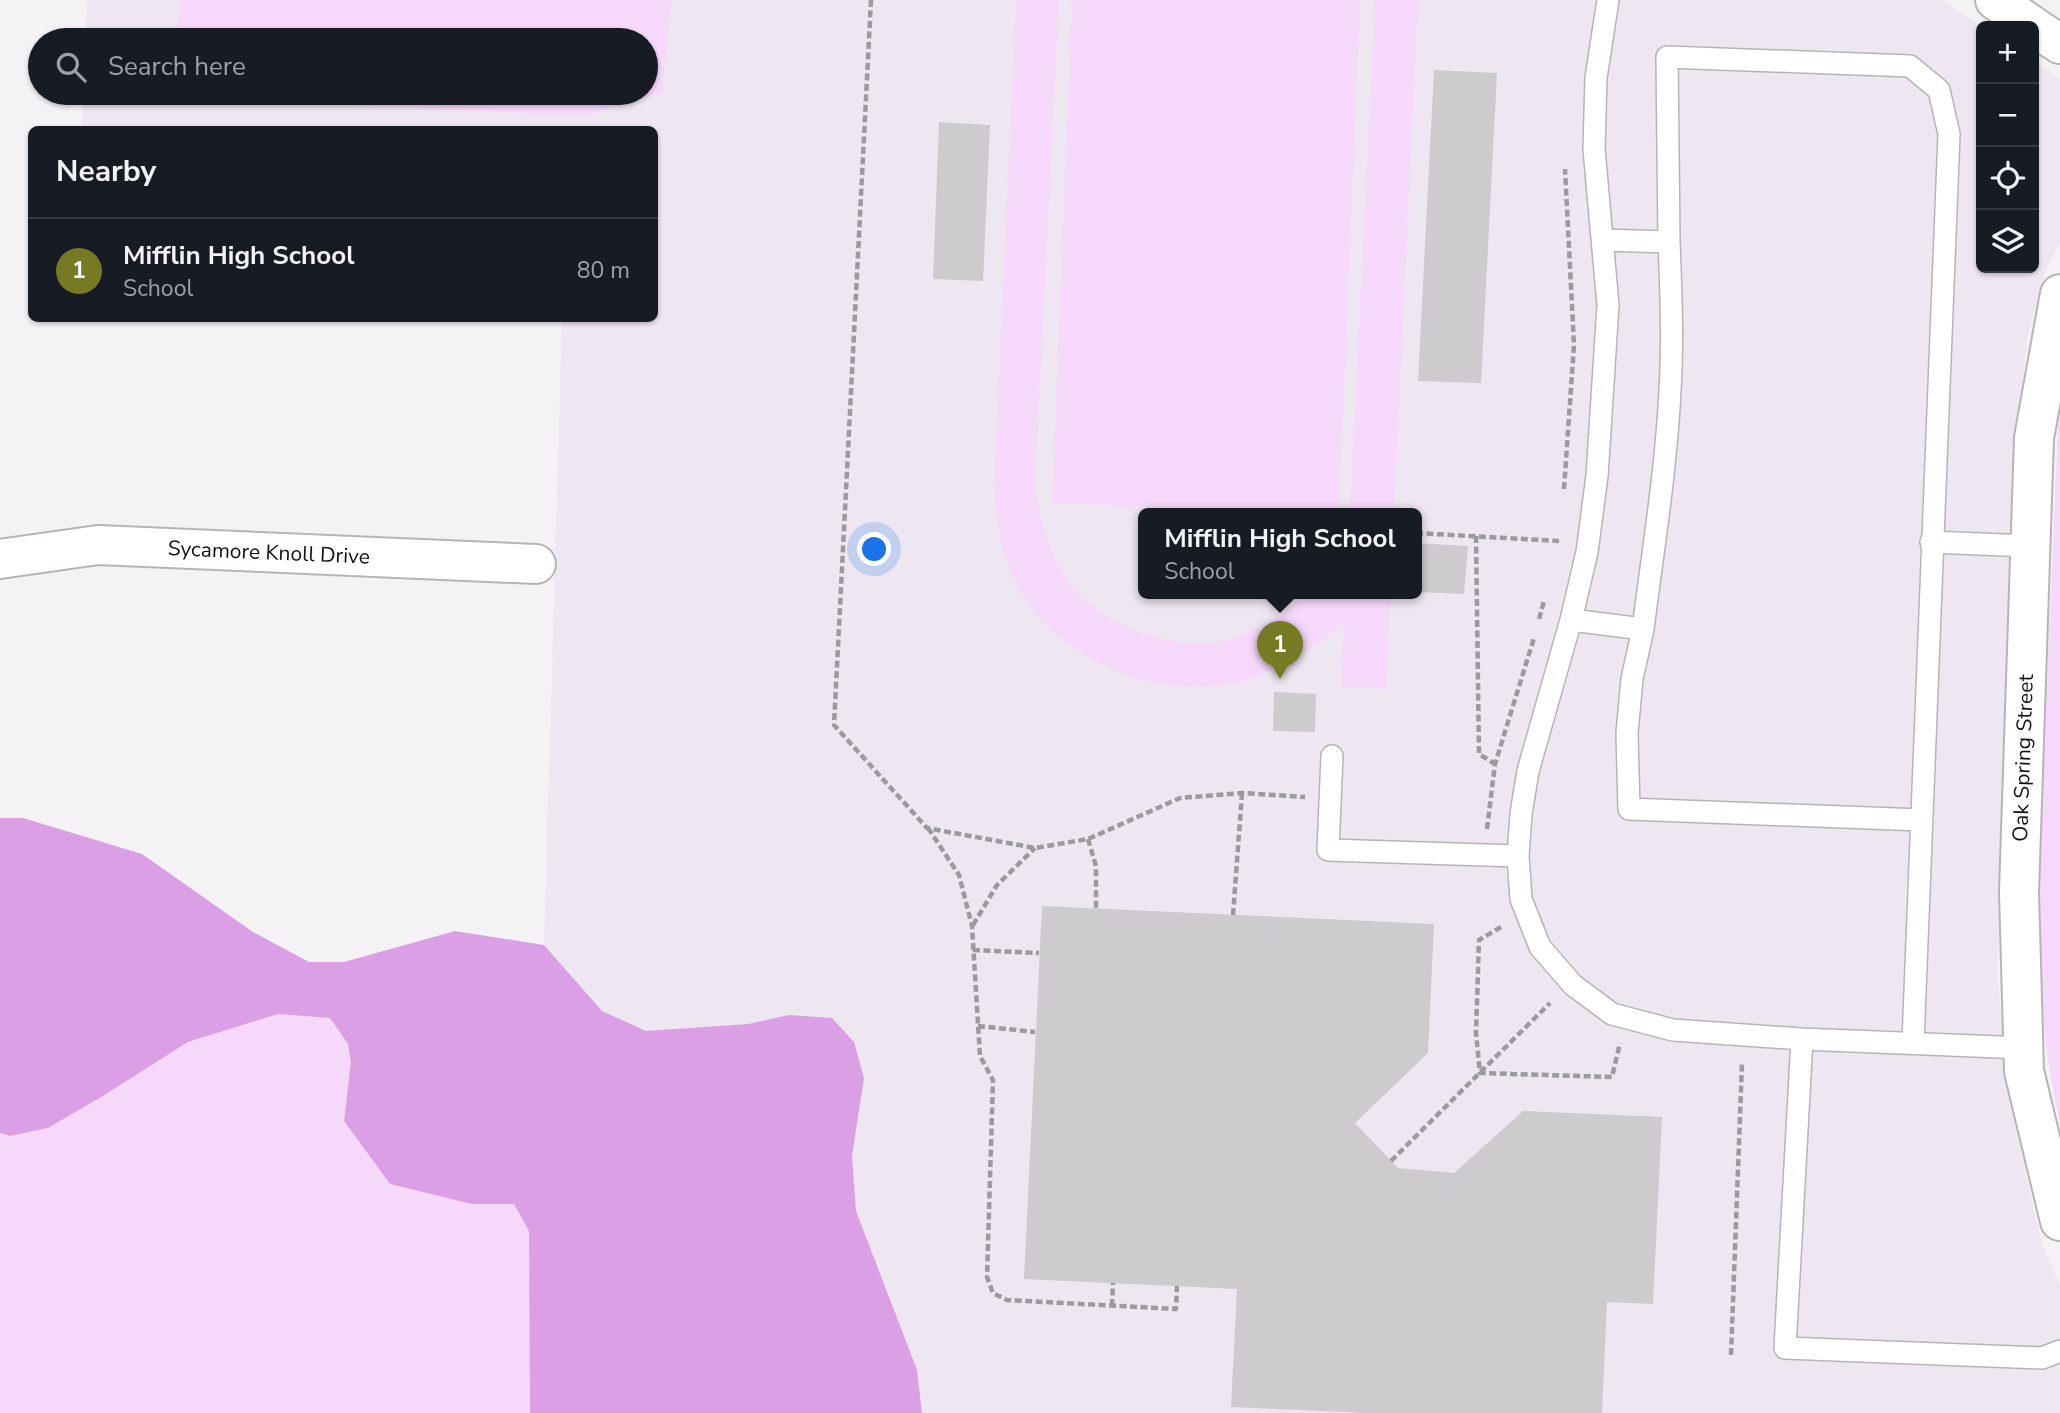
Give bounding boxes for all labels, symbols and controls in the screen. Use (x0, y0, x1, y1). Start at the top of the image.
map controls (1976, 21, 2039, 273)
button: + (1976, 21, 2039, 84)
search box (28, 28, 658, 105)
icon: search (52, 48, 90, 86)
text: Search here (108, 49, 246, 84)
button: − (1976, 84, 2039, 147)
button: locate (1976, 147, 2039, 210)
text: Nearby (56, 151, 156, 192)
button: layers (1976, 210, 2039, 273)
text: Mifflin High School (123, 238, 354, 273)
text: 1 (72, 255, 86, 286)
text: 80 m (577, 255, 630, 286)
text: School (123, 273, 193, 304)
popup (1138, 508, 1422, 599)
text: Mifflin High School (1164, 521, 1396, 556)
your location (857, 532, 891, 566)
street label: Sycamore Knoll Drive (167, 534, 371, 571)
text: School (1164, 556, 1235, 587)
pin: 1 (1257, 621, 1303, 679)
street label: Oak Spring Street (2006, 673, 2040, 842)

